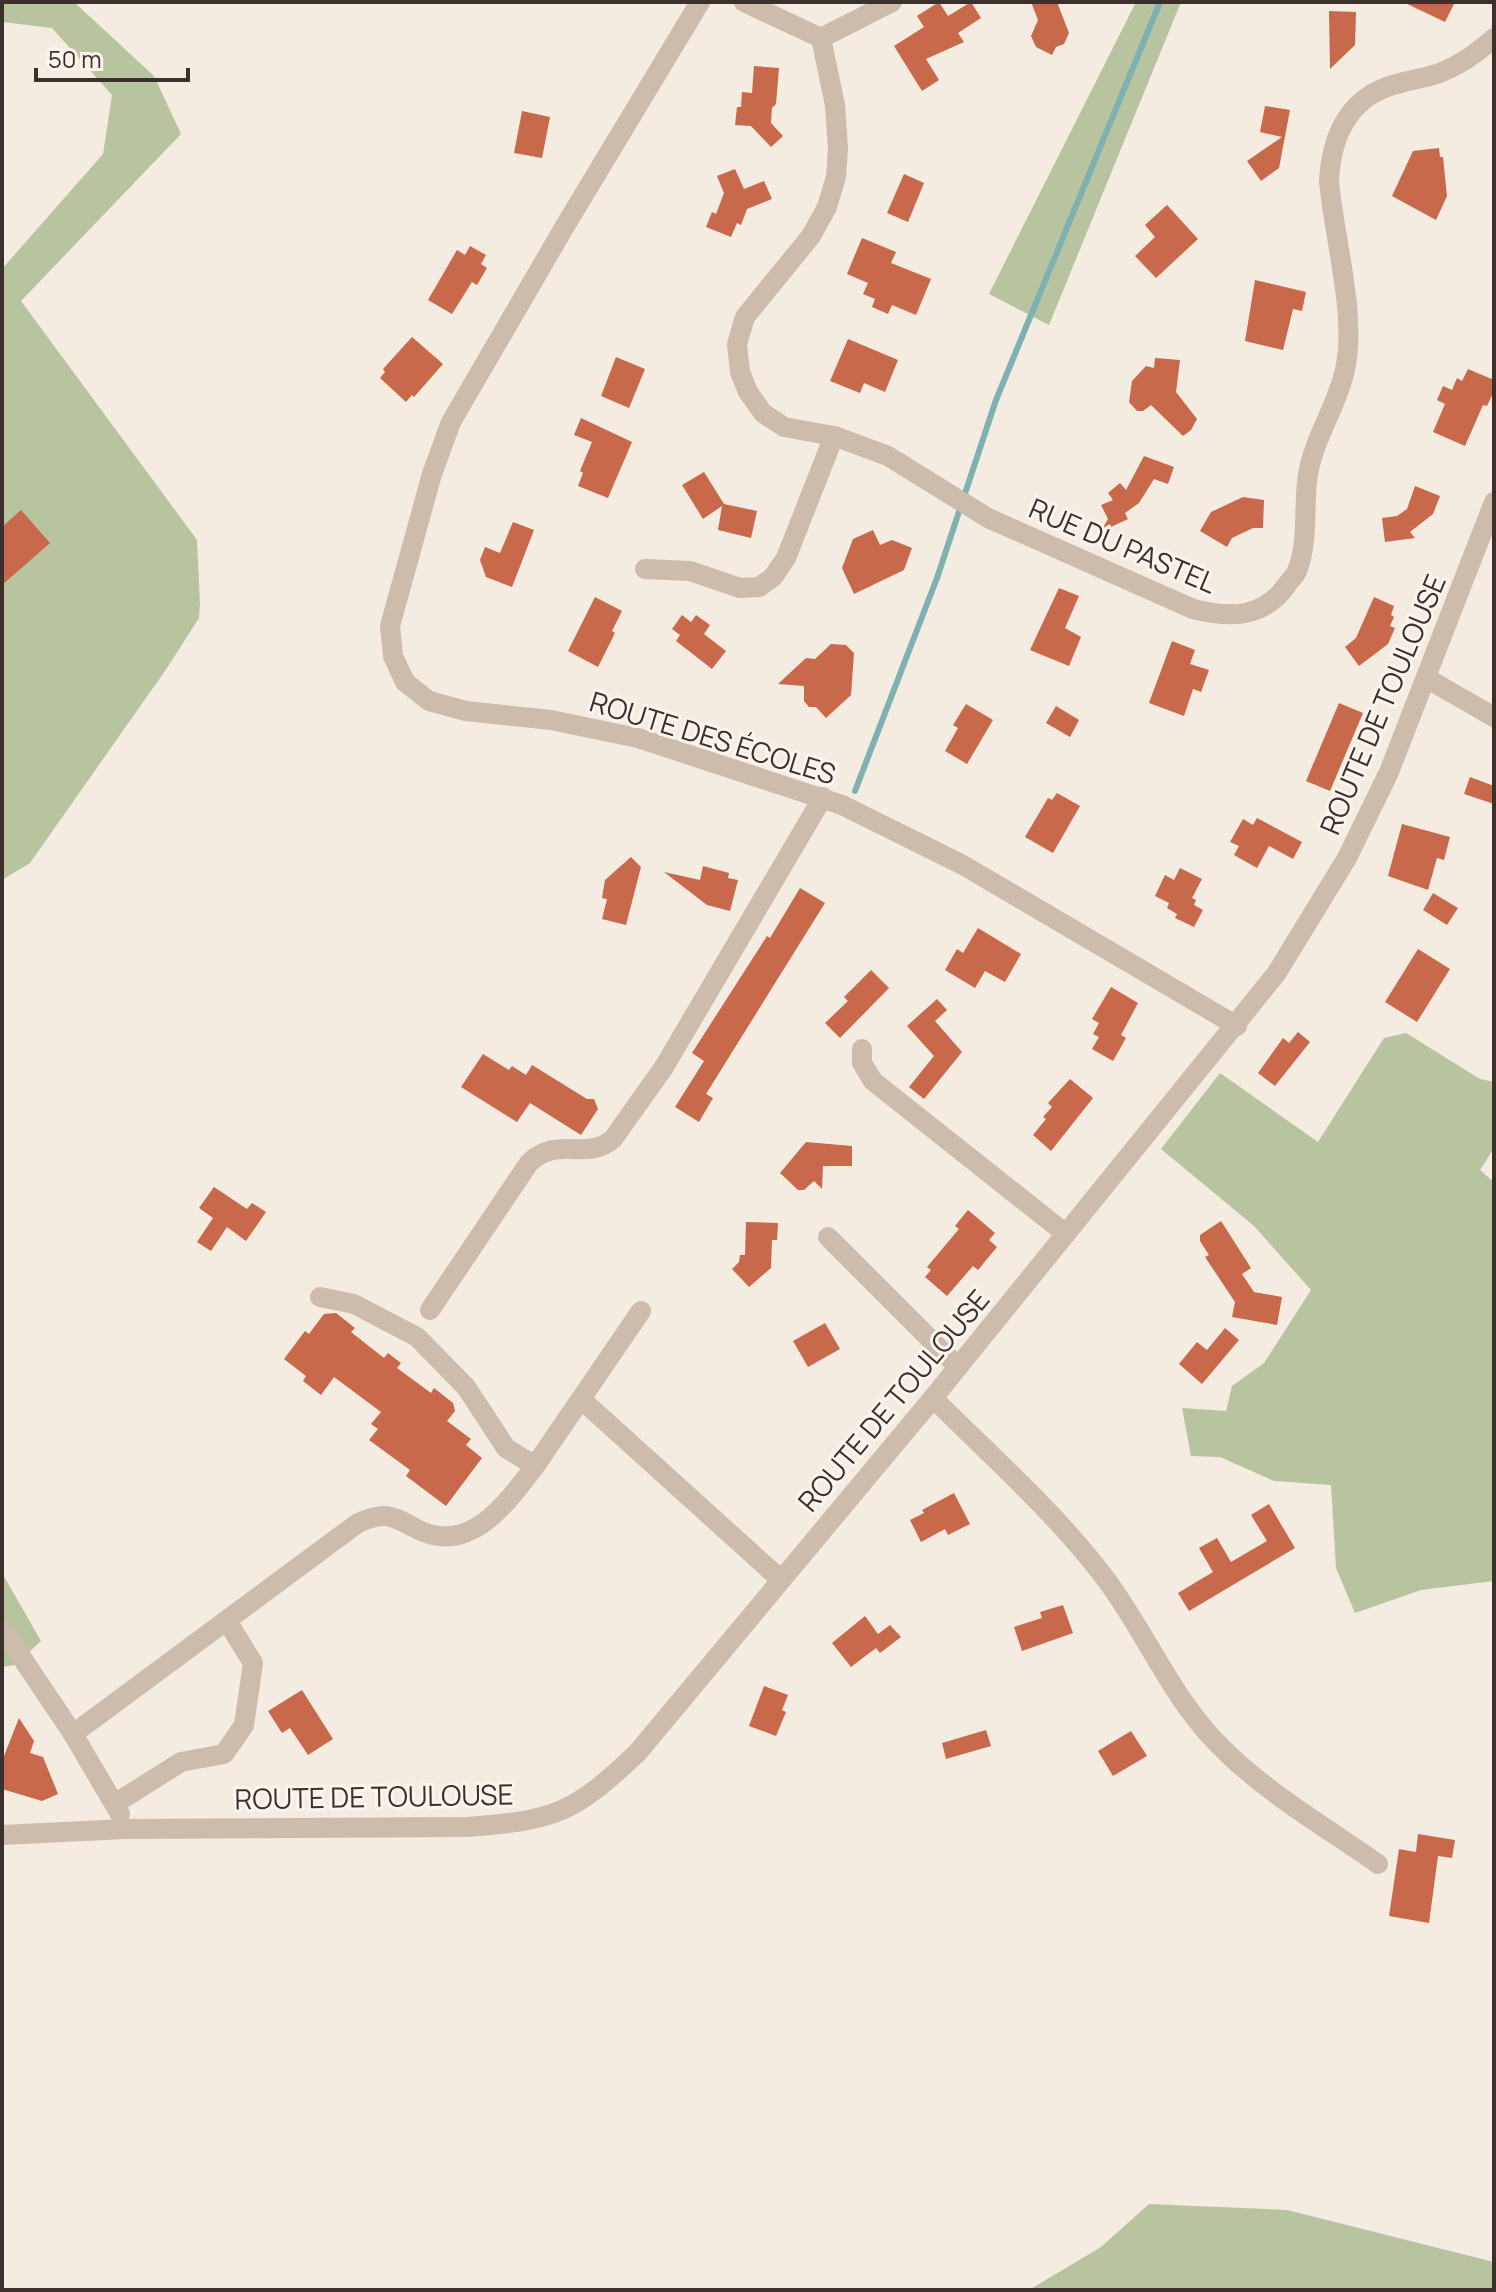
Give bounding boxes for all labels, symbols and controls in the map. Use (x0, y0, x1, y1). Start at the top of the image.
scale bar (36, 32, 188, 82)
text: 50 m (48, 42, 102, 75)
street label: RUE DU PASTEL (1024, 488, 1222, 602)
street label: ROUTE DE TOULOUSE (1310, 568, 1454, 840)
street label: ROUTE DES ÉCOLES (586, 682, 840, 792)
street label: ROUTE DE TOULOUSE (789, 1281, 997, 1519)
street label: ROUTE DE TOULOUSE (234, 1775, 514, 1817)

